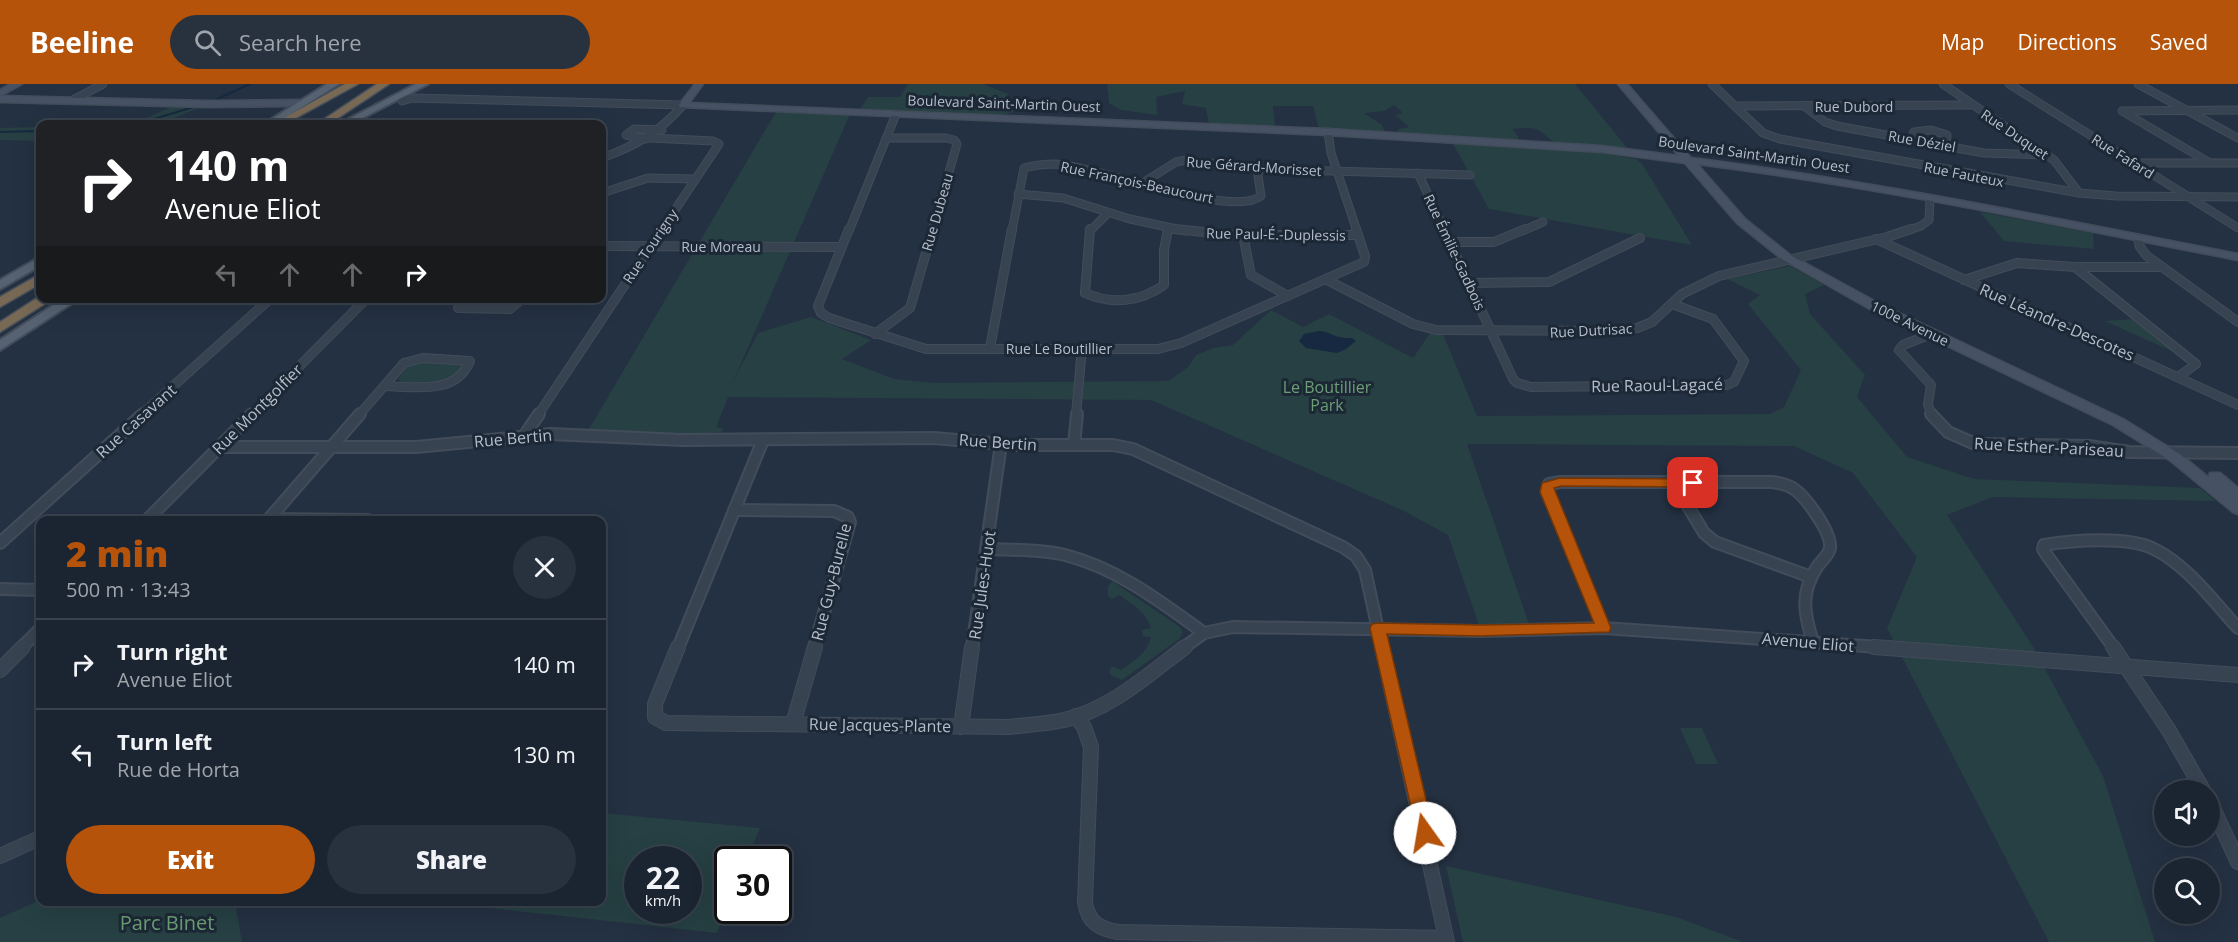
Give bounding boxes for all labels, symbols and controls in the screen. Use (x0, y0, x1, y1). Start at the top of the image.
search box (170, 15, 590, 69)
text: Beeline (30, 23, 134, 61)
icon: search (191, 26, 224, 59)
text: Search here (239, 27, 362, 57)
text: Map (1941, 28, 1984, 56)
text: Directions (2017, 28, 2117, 56)
text: Saved (2150, 28, 2208, 56)
street label: Boulevard Saint-Martin Ouest (907, 90, 1101, 116)
street label: Rue Dubord (1815, 97, 1893, 116)
street label: Rue Duquet (1978, 104, 2052, 164)
street label: Rue Déziel (1887, 126, 1957, 156)
street label: Rue Fafard (2088, 129, 2158, 183)
street label: Boulevard Saint-Martin Ouest (1657, 131, 1851, 177)
text: 140 m (165, 136, 289, 193)
icon: right (66, 144, 144, 222)
street label: Rue Gérard-Morisset (1186, 152, 1322, 180)
street label: Rue François-Beaucourt (1059, 157, 1215, 207)
street label: Rue Fauteux (1922, 157, 2006, 191)
street label: Rue Dubeau (917, 171, 957, 253)
text: Avenue Eliot (165, 190, 321, 227)
street label: Rue Émilie-Gadbois (1420, 191, 1490, 313)
street label: Rue Tourigny (618, 204, 682, 287)
street label: Rue Paul-É.-Duplessis (1206, 223, 1346, 245)
street label: Rue Moreau (681, 237, 761, 256)
icon: left (210, 258, 243, 291)
icon: ahead (273, 258, 306, 291)
icon: ahead (336, 258, 369, 291)
icon: right (399, 258, 432, 291)
street label: Rue Léandre-Descotes (1976, 278, 2138, 366)
street label: 100e Avenue (1868, 296, 1952, 350)
street label: Rue Dutrisac (1549, 318, 1633, 342)
street label: Rue Le Boutillier (1006, 339, 1112, 358)
street label: Rue Montgolfier (207, 359, 307, 459)
street label: Rue Raoul-Lagacé (1591, 373, 1723, 397)
park label: Le Boutillier Park (1283, 376, 1372, 416)
street label: Rue Casavant (91, 379, 181, 463)
street label: Rue Bertin (473, 424, 553, 452)
street label: Rue Bertin (958, 428, 1038, 456)
street label: Rue Esther-Pariseau (1974, 432, 2124, 462)
pin (1667, 457, 1718, 508)
icon: arrive (1676, 466, 1709, 499)
street label: Rue Guy-Burelle (806, 521, 856, 643)
text: 2 min (66, 529, 168, 578)
street label: Rue Jules-Huot (963, 529, 1001, 641)
button: close (513, 536, 576, 599)
text: 500 m · 13:43 (66, 576, 191, 603)
street label: Avenue Eliot (1761, 627, 1855, 657)
text: Turn right (117, 636, 228, 666)
icon: right (66, 648, 99, 681)
text: 140 m (512, 649, 576, 679)
text: Avenue Eliot (117, 666, 232, 693)
street label: Rue Jacques-Plante (809, 713, 951, 737)
text: Turn left (117, 726, 212, 756)
icon: left (66, 738, 99, 771)
text: 130 m (512, 739, 576, 769)
text: Rue de Horta (117, 756, 240, 783)
map controls (2154, 780, 2220, 924)
button: sound (2154, 780, 2220, 846)
position arrow (1393, 801, 1457, 865)
button: Exit (66, 825, 315, 894)
button: Share (327, 825, 576, 894)
speed limit sign: 30 (714, 846, 792, 924)
text: 22 (646, 857, 680, 898)
button: search (2154, 858, 2220, 924)
text: km/h (645, 890, 681, 910)
park label: Parc Binet (120, 909, 214, 936)

